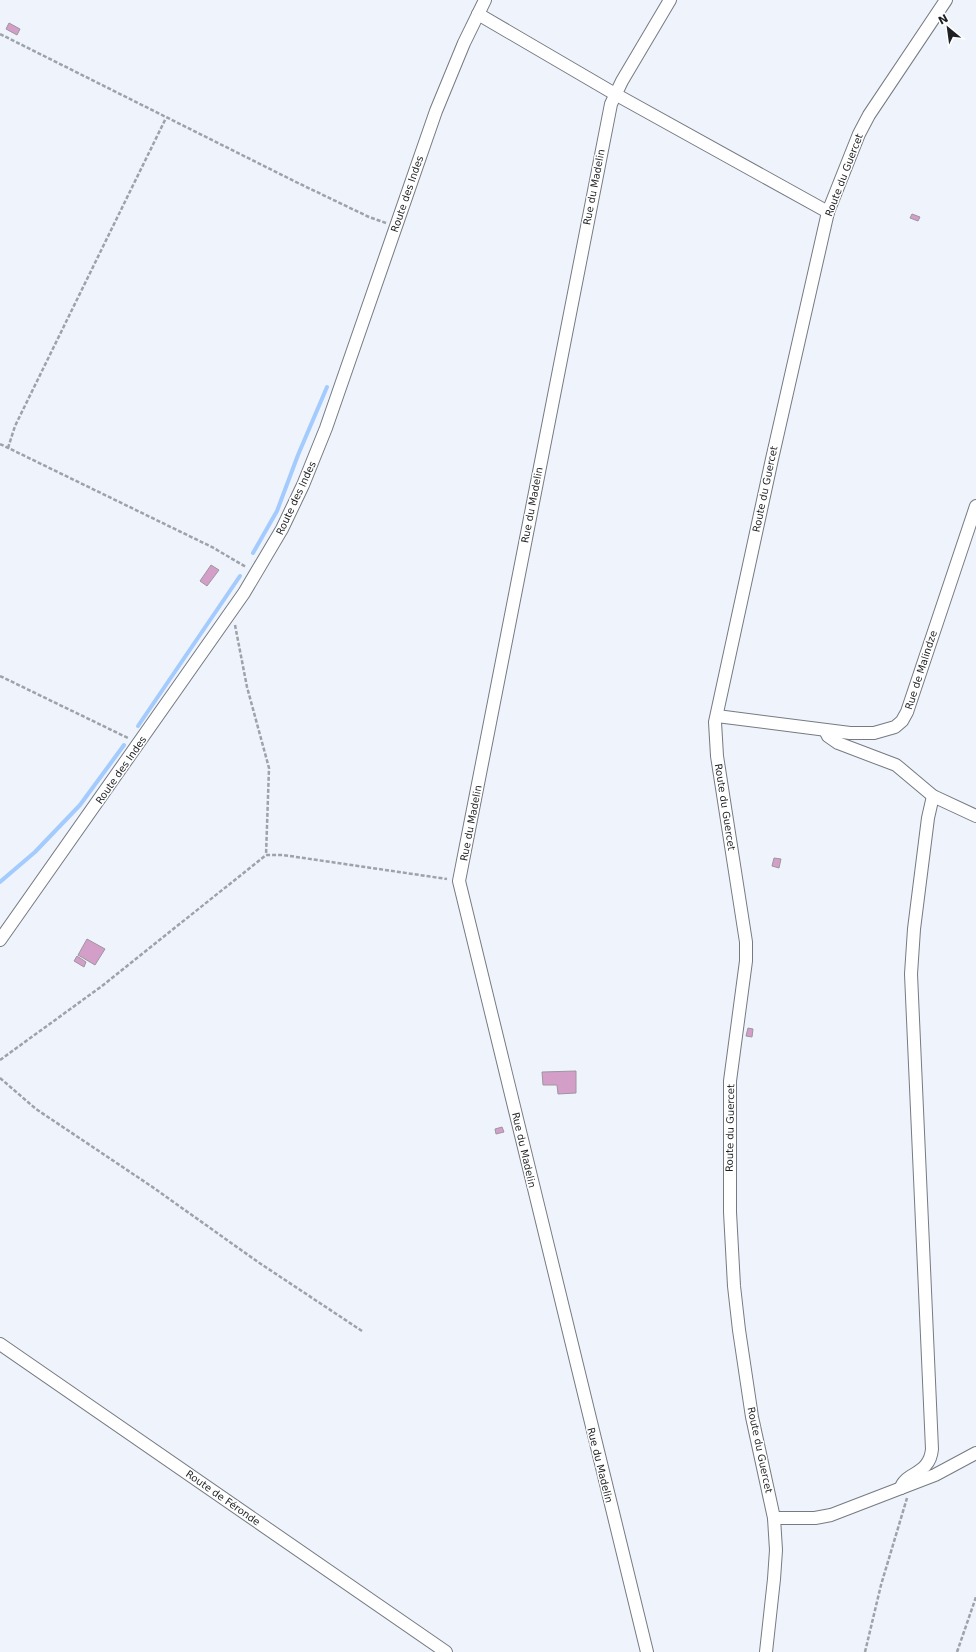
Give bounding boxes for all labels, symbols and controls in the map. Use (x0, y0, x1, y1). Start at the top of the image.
north arrow (928, 8, 968, 48)
text: N (936, 12, 951, 28)
street label: Route du Guercet (823, 132, 865, 218)
street label: Rue du Madelin (581, 148, 607, 226)
street label: Route des Indes (389, 154, 425, 234)
street label: Route du Guercet (750, 445, 780, 533)
street label: Route des Indes (274, 459, 318, 537)
street label: Rue du Madelin (519, 466, 545, 544)
street label: Rue de Malindze (903, 629, 939, 711)
street label: Route des Indes (94, 734, 148, 806)
street label: Route du Guercet (713, 763, 737, 851)
street label: Rue du Madelin (458, 784, 484, 862)
street label: Route du Guercet (724, 1084, 736, 1172)
street label: Rue du Madelin (510, 1111, 538, 1189)
street label: Route du Guercet (745, 1406, 775, 1494)
street label: Rue du Madelin (585, 1426, 615, 1504)
street label: Route de Féronde (184, 1468, 262, 1528)

